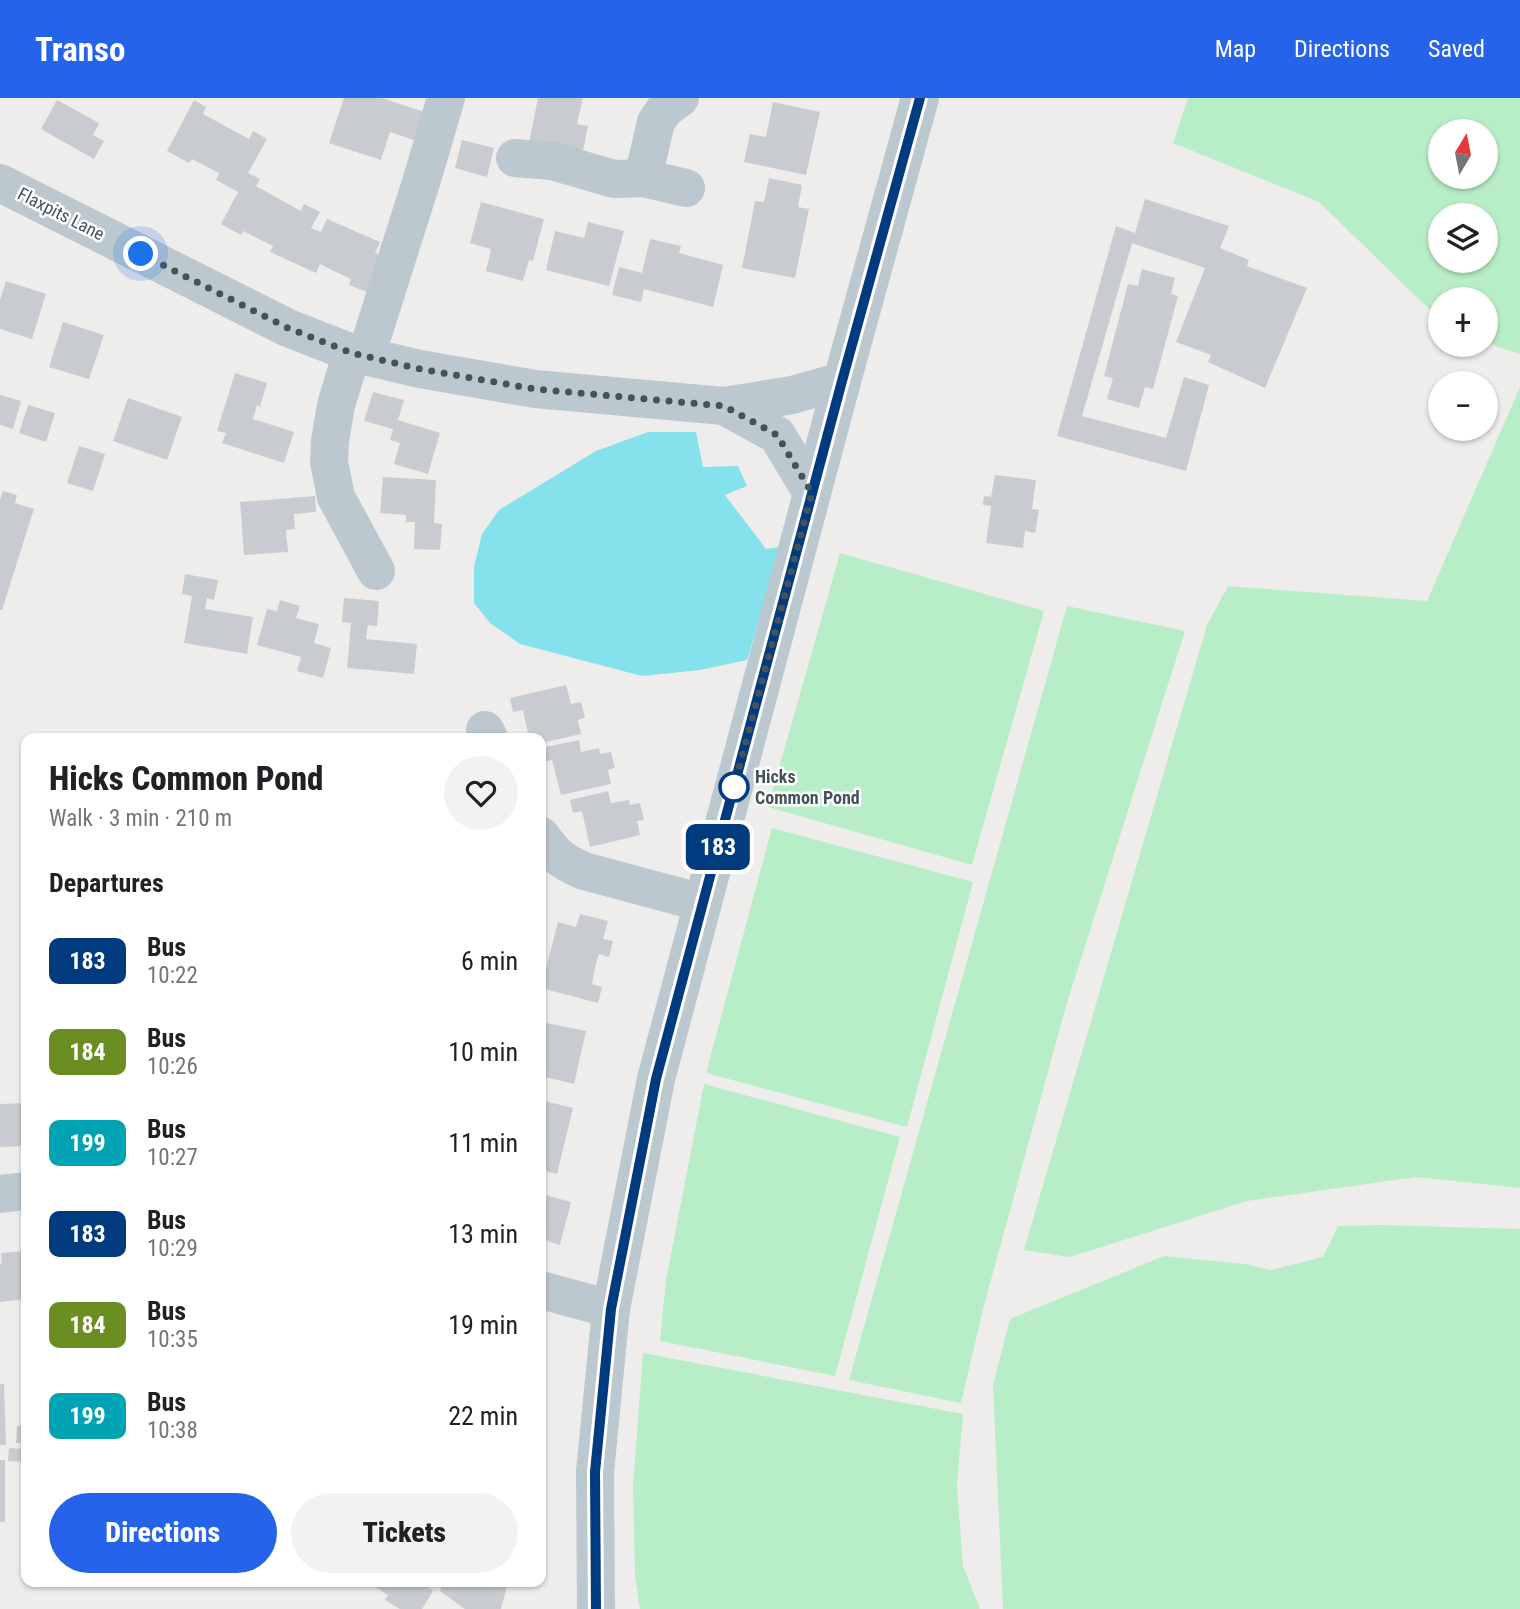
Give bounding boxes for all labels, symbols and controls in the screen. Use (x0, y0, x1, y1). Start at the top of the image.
text: Transo (35, 30, 125, 69)
text: Map (1215, 35, 1256, 63)
text: Directions (1294, 35, 1390, 63)
text: Saved (1428, 35, 1485, 63)
north arrow (1428, 119, 1498, 189)
map controls (1428, 119, 1498, 441)
street label: Flaxpits Lane (14, 183, 108, 244)
button: layers (1428, 203, 1498, 273)
your location (123, 236, 158, 271)
button: + (1428, 287, 1498, 357)
button: − (1428, 371, 1498, 441)
button: heart (444, 756, 518, 830)
text: Hicks Common Pond (49, 759, 323, 798)
place label: Hicks Common Pond (755, 766, 860, 808)
marker: Hicks Common Pond (719, 772, 749, 802)
text: Walk · 3 min · 210 m (49, 805, 232, 832)
line badge: 183 (678, 824, 758, 870)
text: 183 (700, 833, 736, 861)
text: Departures (49, 868, 164, 898)
text: Bus (147, 932, 186, 962)
text: 6 min (461, 946, 518, 976)
text: 183 (69, 947, 106, 975)
text: 10:22 (147, 962, 198, 989)
text: Bus (147, 1023, 186, 1053)
text: 10 min (448, 1037, 518, 1067)
text: 184 (69, 1038, 106, 1066)
text: 10:26 (147, 1053, 198, 1080)
text: Bus (147, 1114, 186, 1144)
text: 11 min (448, 1128, 518, 1158)
text: 199 (69, 1129, 106, 1157)
text: 10:27 (147, 1144, 198, 1171)
text: Bus (147, 1205, 186, 1235)
text: 13 min (448, 1219, 518, 1249)
text: 183 (69, 1220, 106, 1248)
text: 10:29 (147, 1235, 198, 1262)
text: Bus (147, 1296, 186, 1326)
text: 19 min (448, 1310, 518, 1340)
text: 184 (69, 1311, 106, 1339)
text: 10:35 (147, 1326, 198, 1353)
text: Bus (147, 1387, 186, 1417)
text: 22 min (448, 1401, 518, 1431)
text: 199 (69, 1402, 106, 1430)
text: 10:38 (147, 1417, 198, 1444)
button: Directions (49, 1493, 277, 1573)
button: Tickets (291, 1493, 518, 1573)

